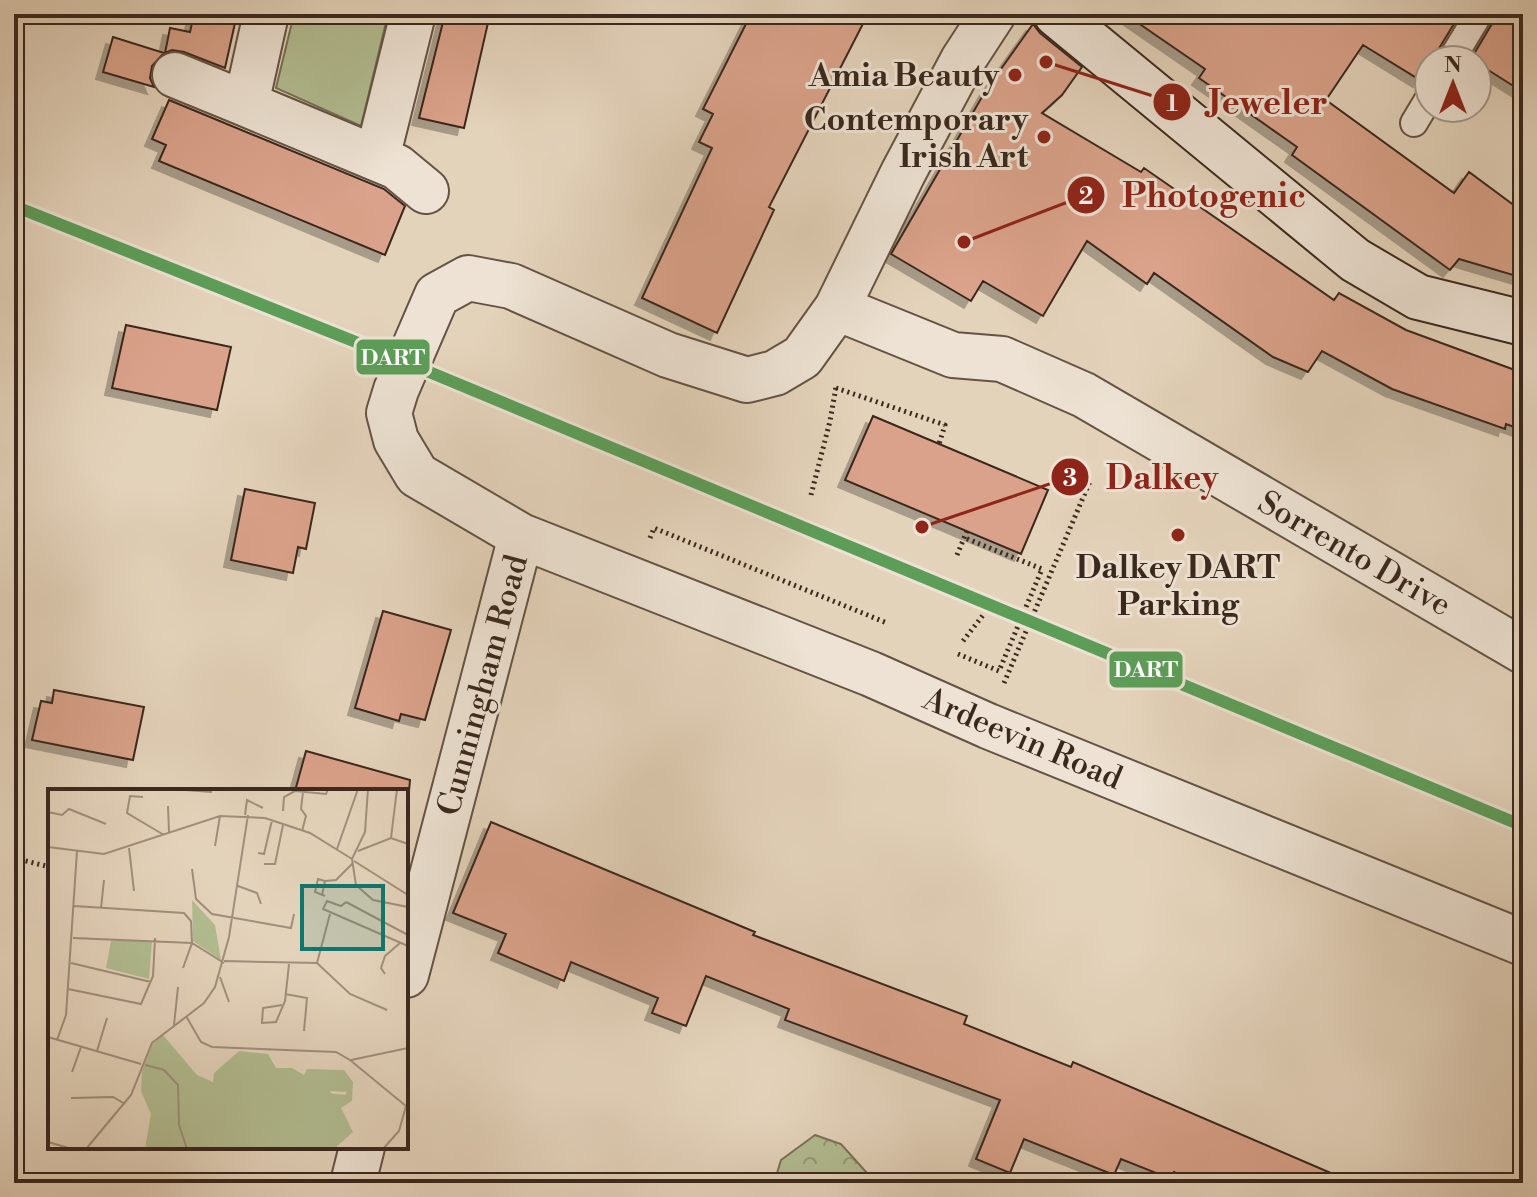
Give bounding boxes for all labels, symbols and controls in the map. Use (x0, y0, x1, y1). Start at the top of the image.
north arrow (1413, 44, 1493, 124)
text: N (1444, 52, 1462, 79)
place label: Amia Beauty (808, 56, 1000, 96)
marker: Amia Beauty (1006, 66, 1024, 84)
callout: Jeweler (1152, 73, 1343, 131)
text: Jeweler (1204, 83, 1328, 125)
text: 1 (1166, 89, 1178, 119)
place label: Contemporary Irish Art (804, 100, 1029, 177)
marker: Contemporary Irish Art (1035, 128, 1053, 146)
callout: Photogenic (1066, 166, 1322, 224)
text: Photogenic (1122, 176, 1306, 218)
text: 2 (1079, 182, 1094, 212)
line badge: DART (355, 338, 431, 376)
text: DART (361, 345, 425, 372)
callout: Dalkey (1050, 448, 1235, 506)
text: Dalkey (1106, 458, 1219, 500)
text: 3 (1063, 464, 1077, 494)
street label: Sorrento Drive (1251, 482, 1458, 625)
marker: Dalkey DART Parking (1169, 526, 1187, 544)
place label: Dalkey DART Parking (1076, 548, 1280, 625)
street label: Cunningham Road (429, 550, 537, 820)
line badge: DART (1108, 650, 1184, 689)
text: DART (1114, 657, 1178, 684)
street label: Ardeevin Road (916, 679, 1128, 799)
inset map (48, 789, 408, 1149)

